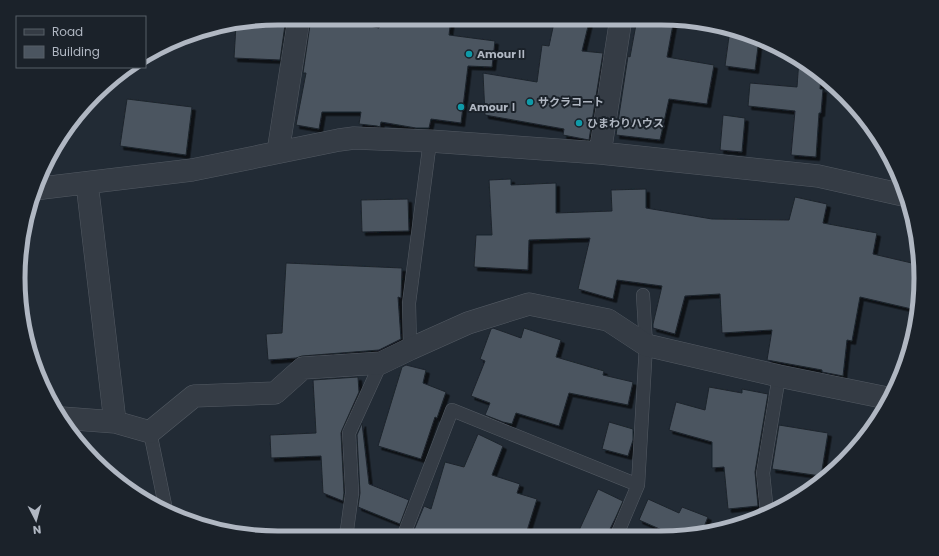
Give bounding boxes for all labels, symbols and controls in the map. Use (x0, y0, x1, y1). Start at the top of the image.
legend (16, 16, 146, 68)
text: Road (52, 23, 83, 40)
text: Building (52, 43, 100, 60)
place label: AmourⅡ (477, 46, 527, 62)
marker: AmourⅡ (464, 49, 474, 59)
place label: サクラコート (538, 94, 604, 110)
marker: サクラコート (525, 97, 535, 107)
place label: AmourⅠ (469, 99, 519, 115)
marker: AmourⅠ (456, 102, 466, 112)
place label: ひまわりハウス (587, 115, 664, 131)
marker: ひまわりハウス (574, 118, 584, 128)
north arrow (16, 500, 56, 540)
text: N (32, 522, 42, 538)

